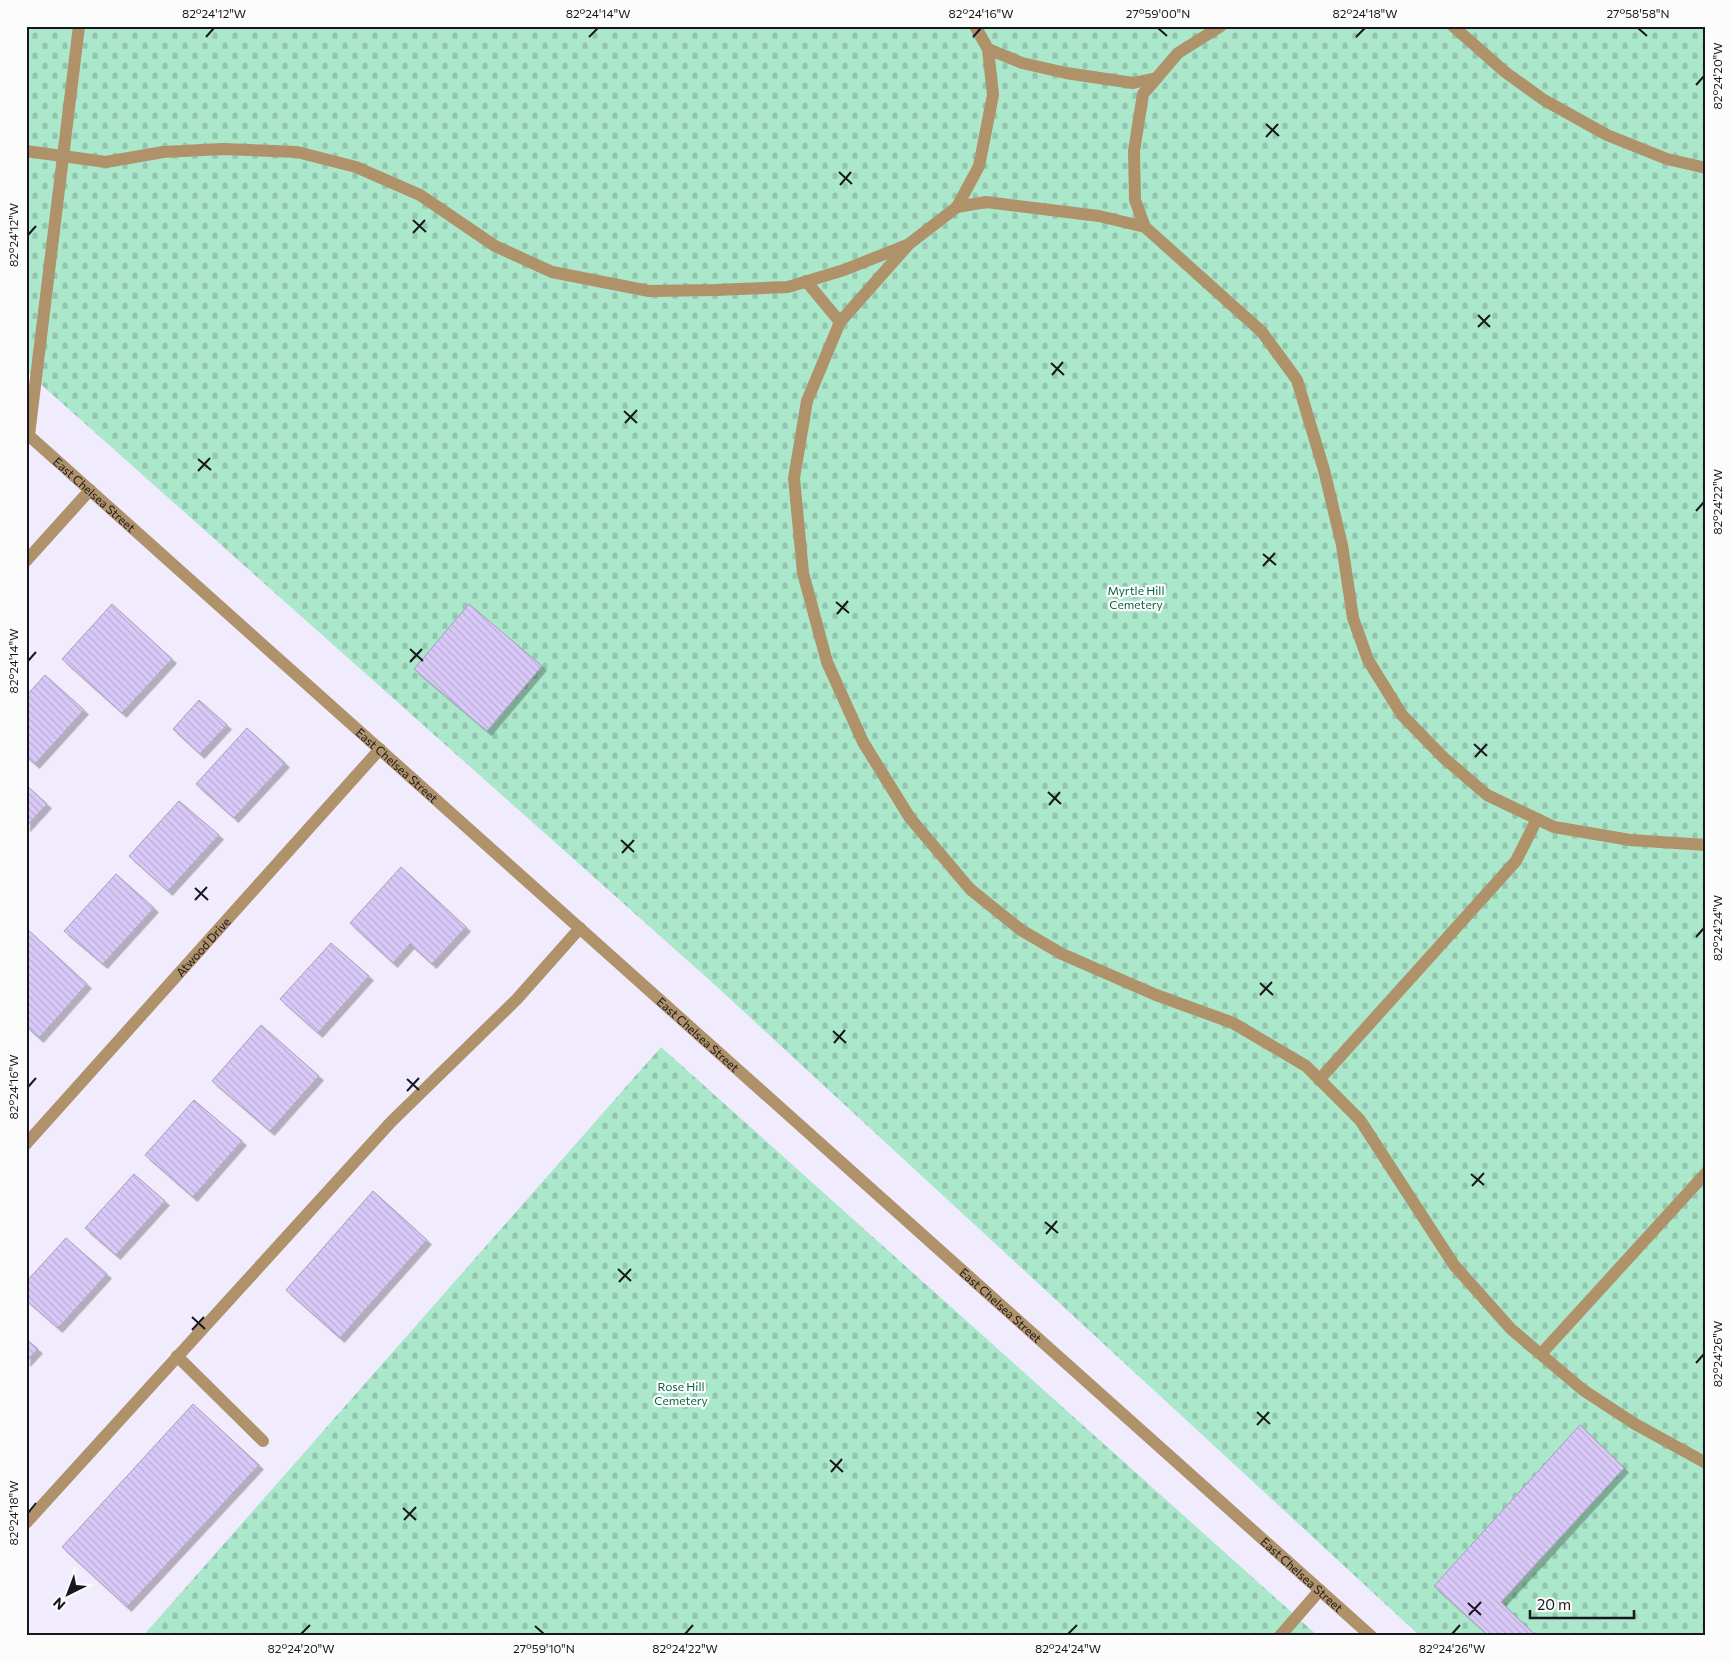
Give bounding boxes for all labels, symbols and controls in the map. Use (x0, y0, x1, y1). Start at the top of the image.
text: 82°24'12"W (182, 6, 246, 20)
text: 82°24'14"W (566, 6, 630, 20)
text: 82°24'16"W (949, 6, 1013, 20)
text: 27°59'00"N (1126, 6, 1190, 20)
text: 82°24'18"W (1333, 6, 1397, 20)
text: 27°58'58"N (1607, 6, 1670, 20)
text: 82°24'20"W (1710, 43, 1724, 109)
text: 82°24'12"W (6, 203, 20, 267)
street label: East Chelsea Street (51, 454, 138, 535)
text: 82°24'22"W (1710, 469, 1724, 535)
park label: Myrtle Hill Cemetery (1108, 583, 1164, 611)
text: 82°24'14"W (6, 629, 20, 693)
street label: East Chelsea Street (353, 725, 441, 805)
text: 82°24'24"W (1710, 895, 1724, 961)
street label: Atwood Drive (173, 914, 233, 979)
street label: East Chelsea Street (655, 994, 742, 1075)
text: 82°24'16"W (6, 1055, 20, 1119)
street label: East Chelsea Street (957, 1265, 1045, 1345)
text: 82°24'26"W (1710, 1321, 1724, 1387)
park label: Rose Hill Cemetery (654, 1379, 708, 1407)
text: 82°24'18"W (6, 1481, 20, 1545)
street label: East Chelsea Street (1258, 1534, 1346, 1615)
north arrow (42, 1570, 92, 1620)
scale bar (1530, 1587, 1633, 1619)
text: N (49, 1594, 69, 1614)
text: 20 m (1537, 1595, 1571, 1613)
text: 82°24'20"W (268, 1641, 334, 1655)
text: 27°59'10"N (513, 1641, 575, 1655)
text: 82°24'22"W (652, 1641, 718, 1655)
text: 82°24'24"W (1035, 1641, 1101, 1655)
text: 82°24'26"W (1419, 1641, 1485, 1655)

